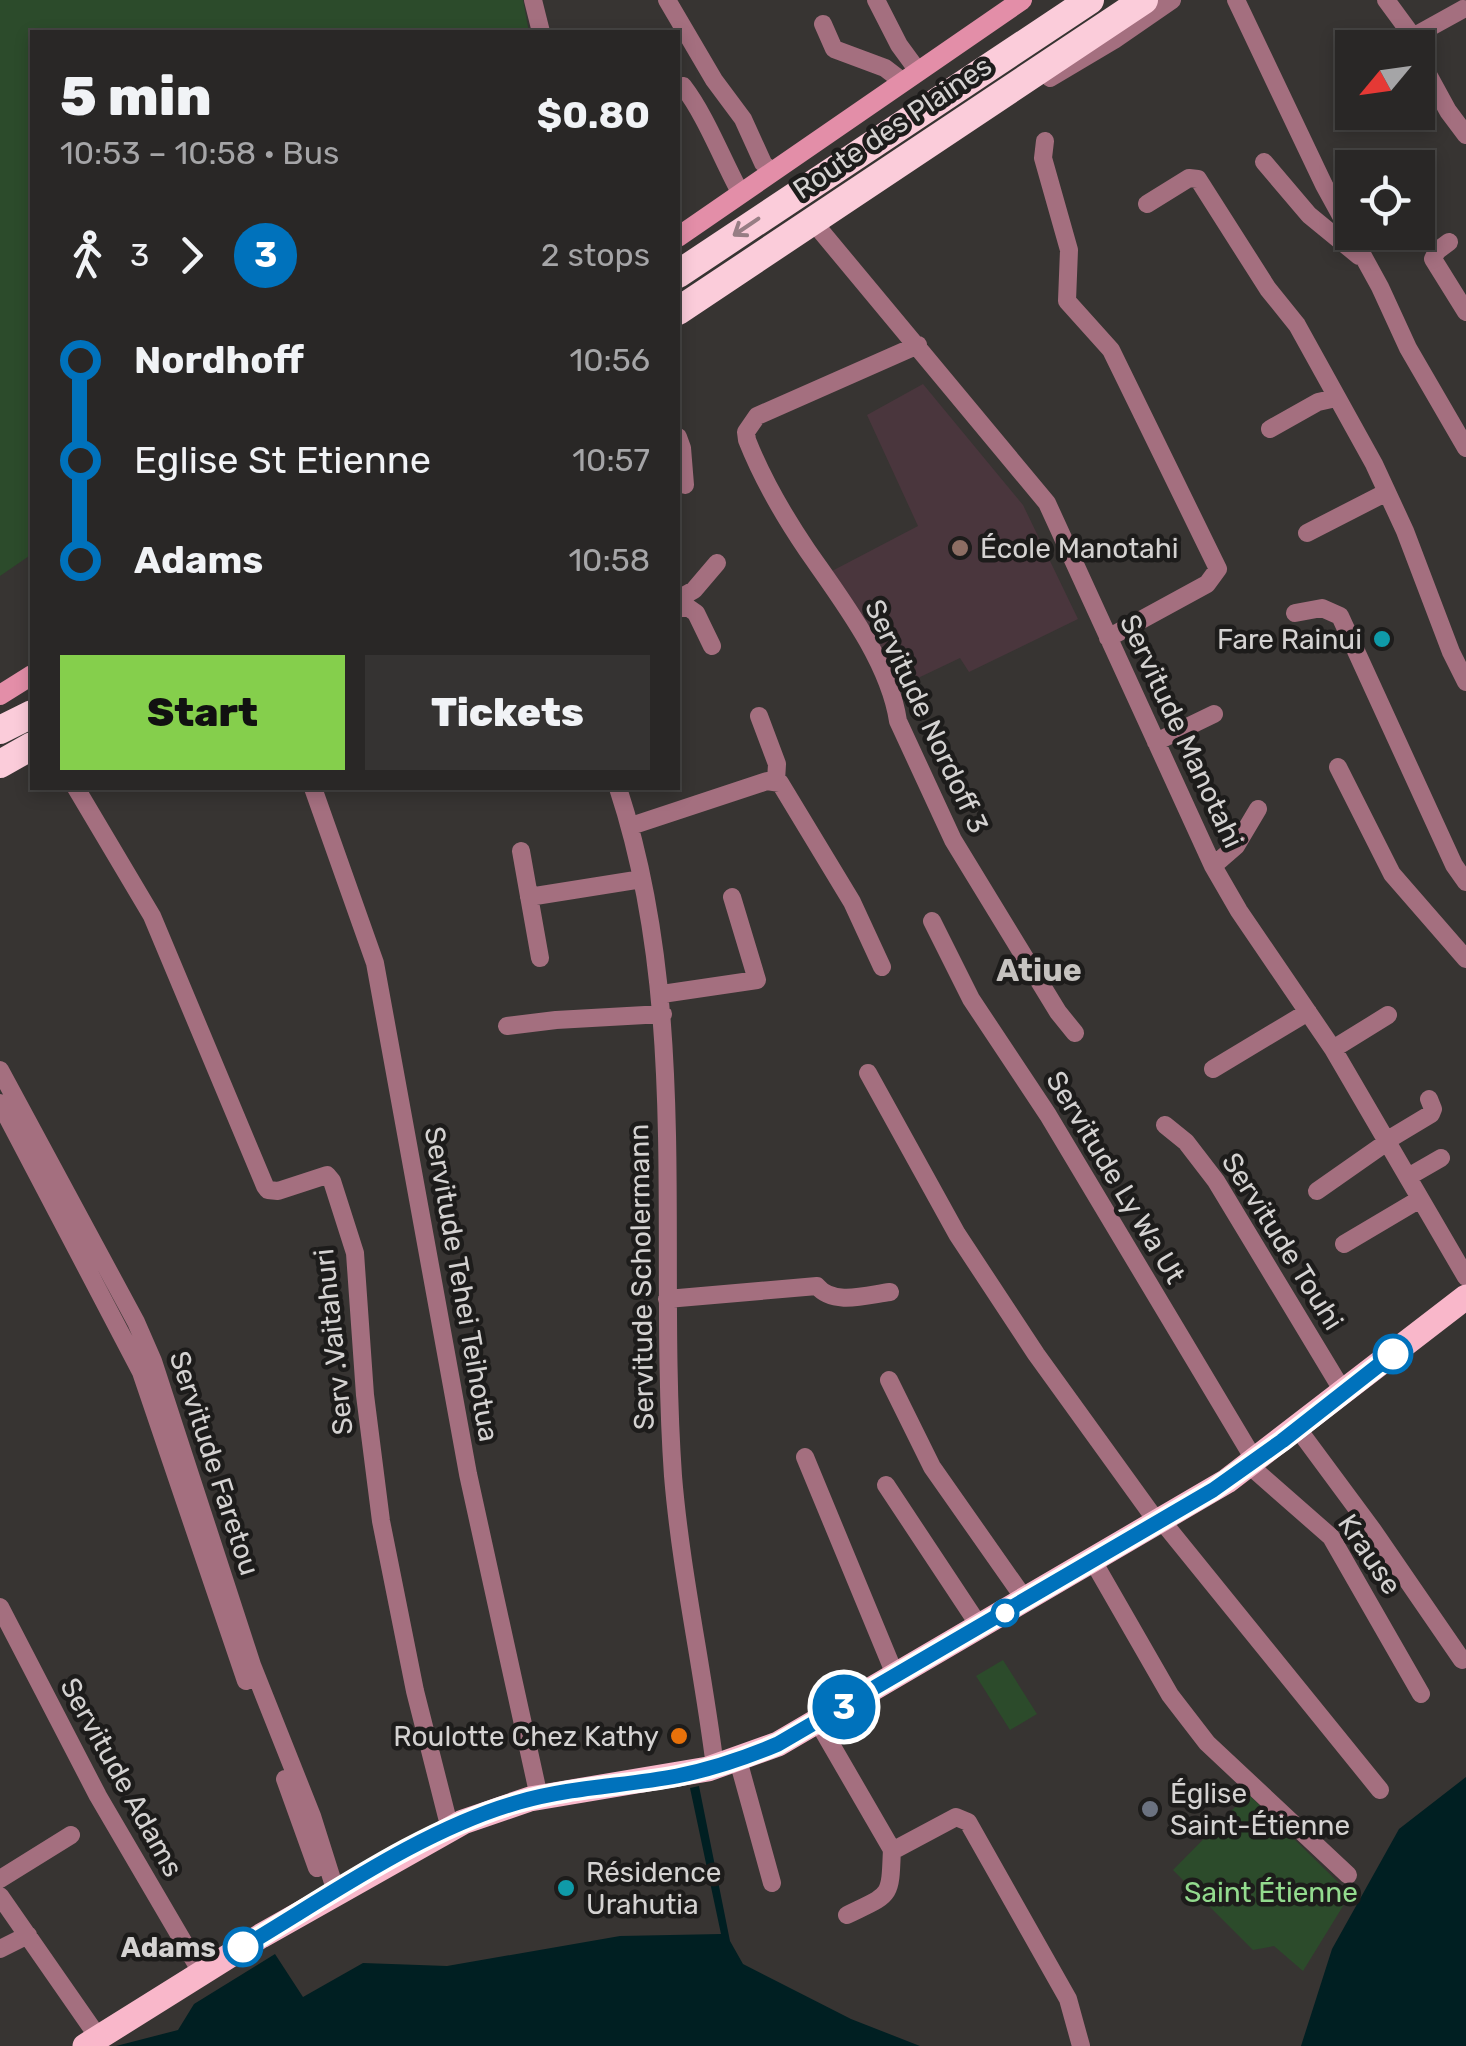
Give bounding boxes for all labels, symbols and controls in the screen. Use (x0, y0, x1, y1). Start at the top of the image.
north arrow (1335, 30, 1435, 130)
map controls (1335, 30, 1435, 250)
street label: Route des Plaines (787, 49, 998, 206)
text: 5 min (60, 64, 212, 129)
text: $0.80 (537, 92, 650, 138)
text: 10:53 – 10:58 · Bus (60, 134, 339, 172)
button: locate (1335, 150, 1435, 250)
one-way arrow (732, 216, 760, 237)
icon: walk (60, 228, 115, 283)
icon: forward (164, 228, 219, 283)
text: 3 (254, 234, 277, 276)
text: 3 (130, 236, 149, 274)
text: 2 stops (541, 236, 650, 274)
text: Nordhoff (134, 337, 304, 383)
text: 10:56 (569, 341, 650, 379)
text: Eglise St Etienne (134, 437, 431, 483)
text: 10:57 (572, 441, 650, 479)
place label: École Manotahi (980, 532, 1179, 565)
text: Adams (134, 537, 263, 583)
marker: École Manotahi (949, 537, 971, 559)
text: 10:58 (568, 541, 650, 579)
street label: Servitude Nordoff 3 (858, 594, 995, 838)
street label: Servitude Manotahi (1113, 609, 1250, 853)
place label: Fare Rainui (1217, 623, 1362, 656)
marker: Fare Rainui (1371, 628, 1393, 650)
button: Start (60, 655, 345, 770)
button: Tickets (365, 655, 650, 770)
district label: Atiue (996, 951, 1082, 989)
street label: Servitude Ly Wa Ut (1039, 1065, 1192, 1289)
street label: Servitude Tehei Teihotua (418, 1124, 505, 1444)
street label: Servitude Scholermann (622, 1124, 661, 1430)
street label: Servitude Touhi (1215, 1147, 1350, 1336)
street label: Serv .Vaitahuri (307, 1247, 360, 1437)
unlabelled marker (1374, 1335, 1412, 1373)
street label: Servitude Faretou (163, 1347, 266, 1579)
street label: Krause (1331, 1508, 1408, 1601)
unlabelled marker (992, 1600, 1018, 1626)
street label: Servitude Adams (53, 1672, 190, 1882)
line badge: 3 (812, 1674, 876, 1740)
text: 3 (832, 1686, 856, 1728)
place label: Roulotte Chez Kathy (393, 1720, 659, 1753)
marker: Roulotte Chez Kathy (668, 1725, 690, 1747)
place label: Église Saint-Étienne (1170, 1777, 1350, 1842)
marker: Église Saint-Étienne (1139, 1798, 1161, 1820)
place label: Résidence Urahutia (586, 1856, 721, 1921)
park label: Saint Étienne (1184, 1876, 1358, 1909)
marker: Résidence Urahutia (555, 1877, 577, 1899)
marker: Adams (224, 1928, 262, 1966)
place label: Adams (121, 1931, 216, 1964)

